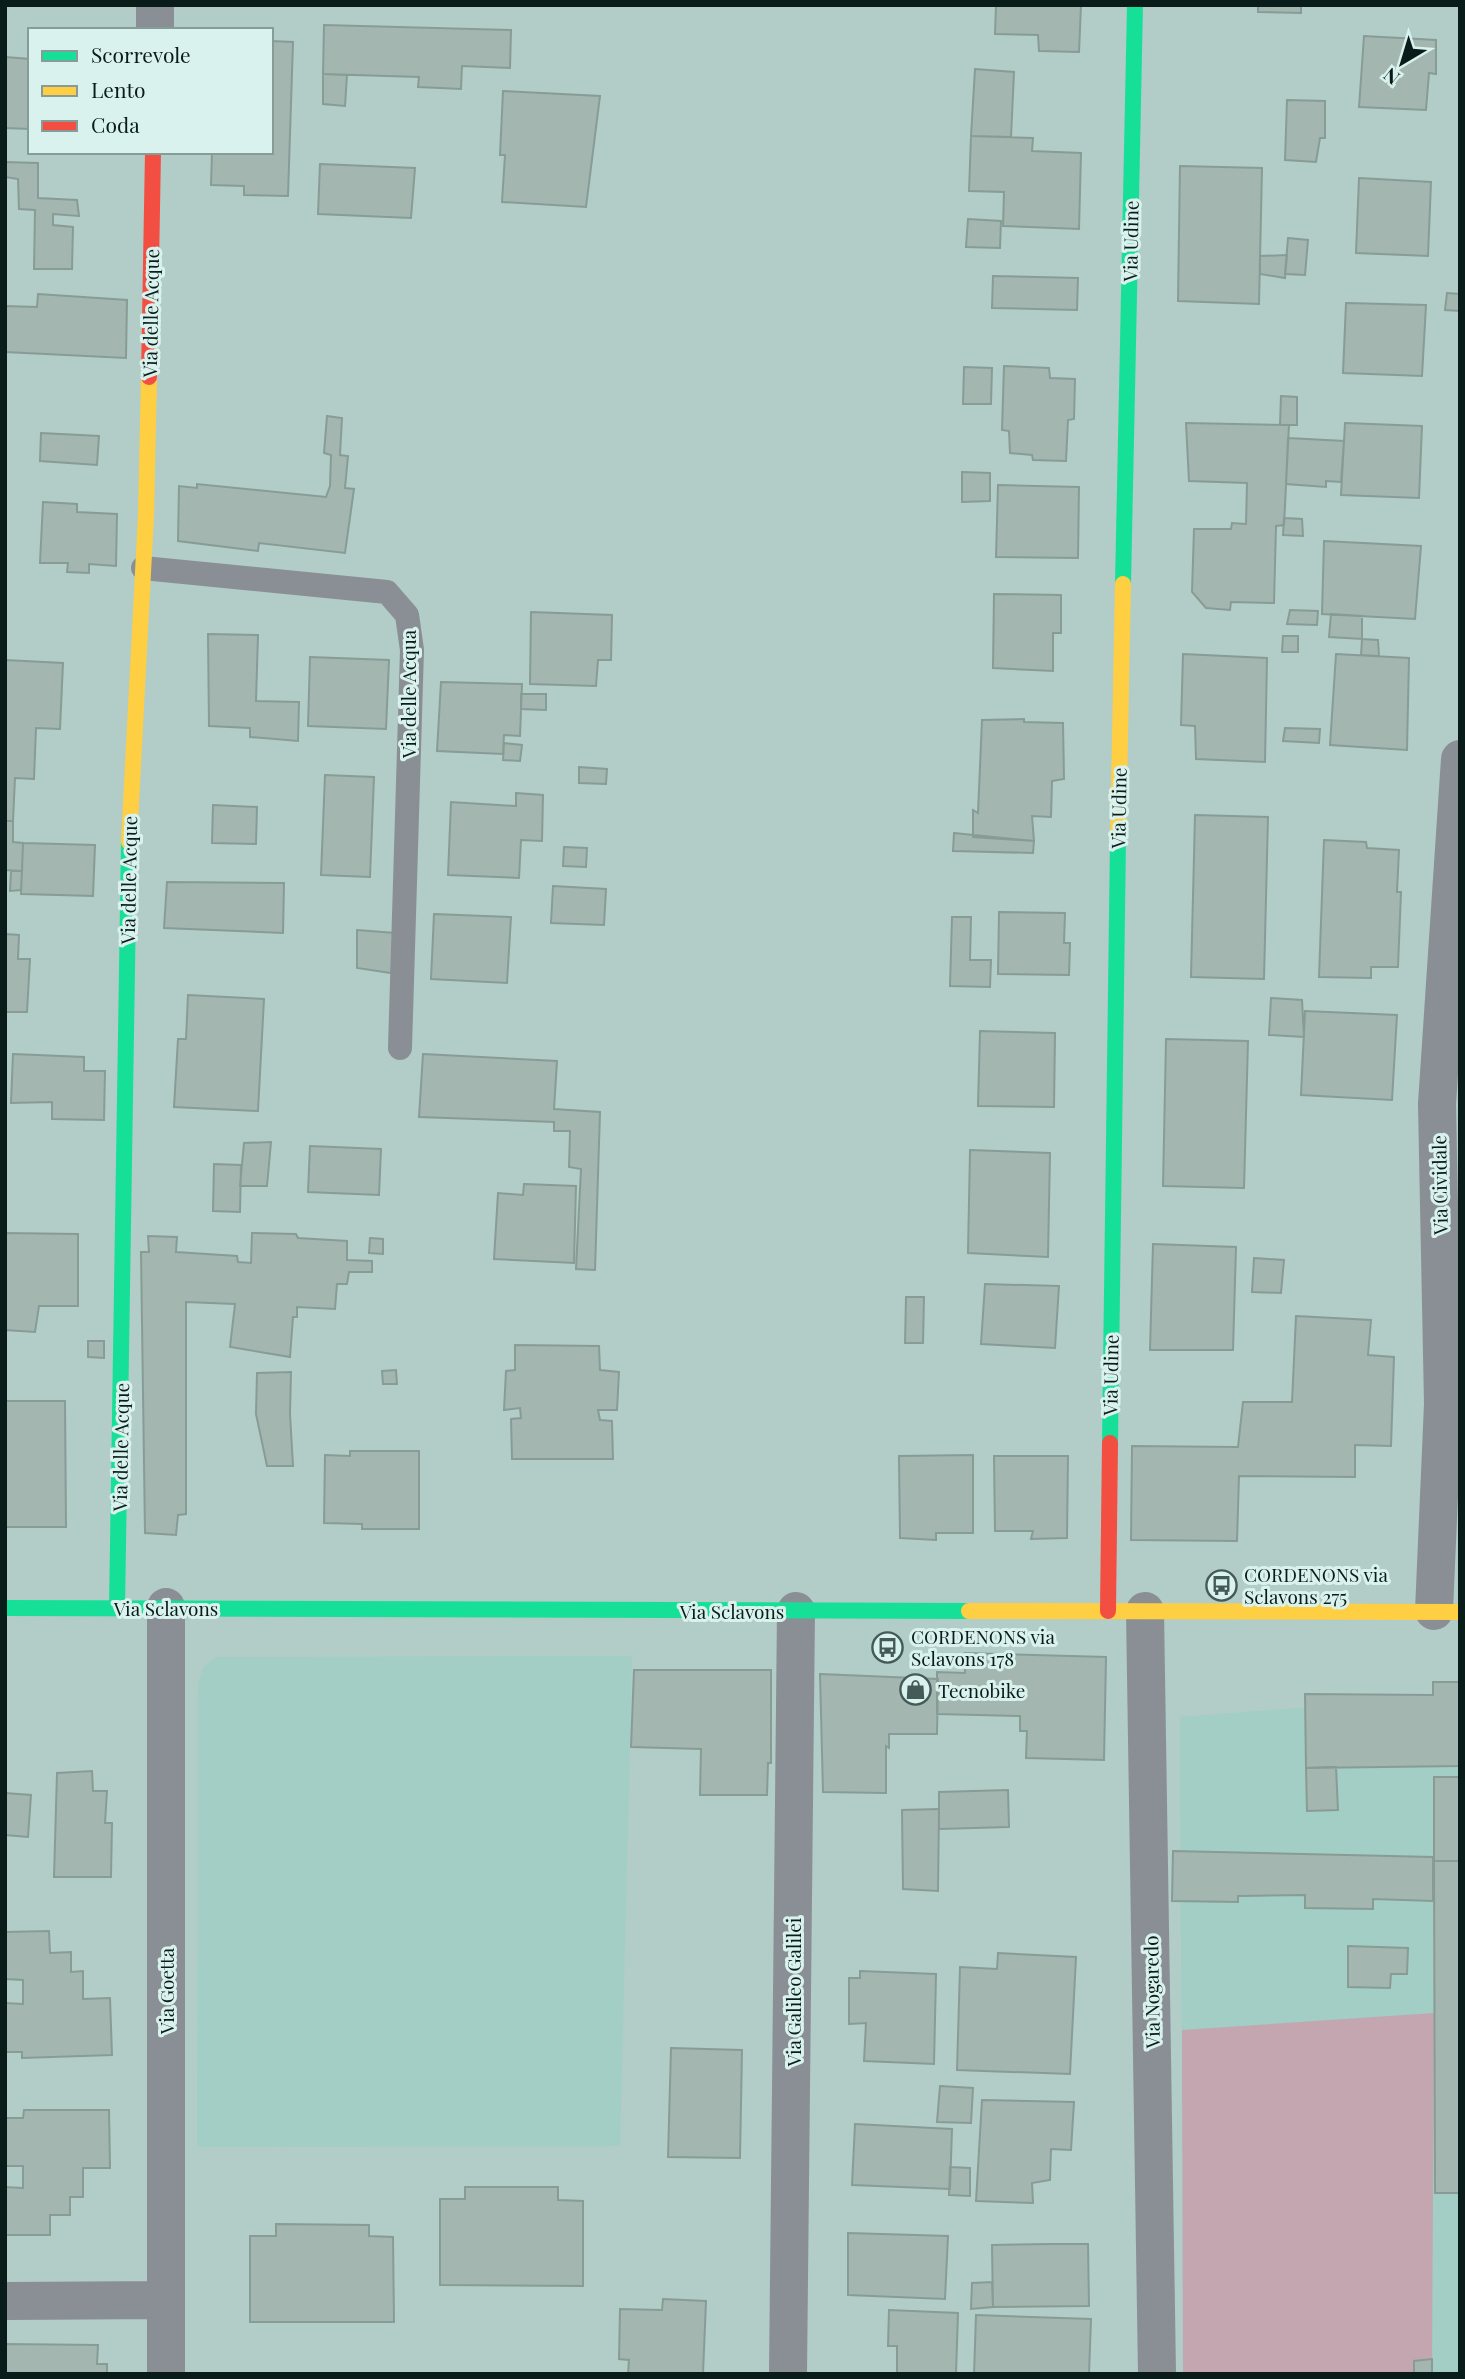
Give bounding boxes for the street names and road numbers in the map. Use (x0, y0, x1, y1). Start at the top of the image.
street label: Via Udine (1116, 200, 1144, 283)
street label: Via delle Acque (136, 249, 164, 378)
street label: Via delle Acqua (395, 629, 421, 759)
street label: Via Udine (1104, 767, 1132, 850)
street label: Via delle Acque (114, 816, 142, 945)
street label: Via Cividale (1425, 1135, 1453, 1236)
street label: Via Udine (1096, 1334, 1124, 1417)
street label: Via delle Acque (106, 1383, 134, 1512)
street label: Via Sclavons (113, 1595, 218, 1621)
street label: Via Sclavons (679, 1598, 784, 1624)
street label: Via Galileo Galilei (780, 1917, 806, 2067)
street label: Via Nogaredo (1137, 1935, 1165, 2050)
street label: Via Goetta (153, 1947, 179, 2035)

